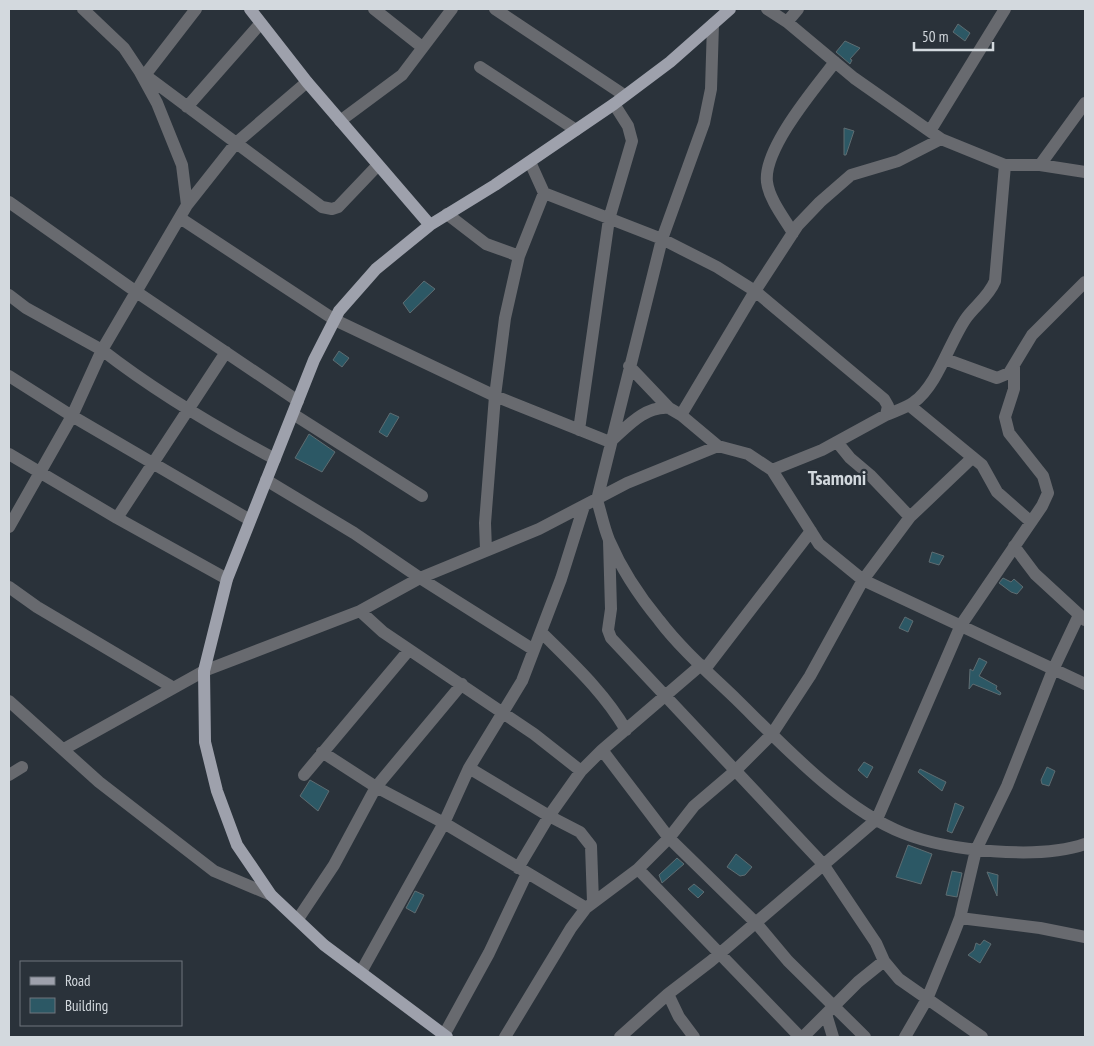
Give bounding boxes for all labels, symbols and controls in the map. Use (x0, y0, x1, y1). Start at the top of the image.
scale bar (914, 20, 993, 52)
text: 50 m (922, 27, 948, 46)
district label: Tsamoni (808, 465, 866, 491)
legend (20, 961, 182, 1026)
text: Road (65, 971, 91, 990)
text: Building (65, 996, 108, 1015)

